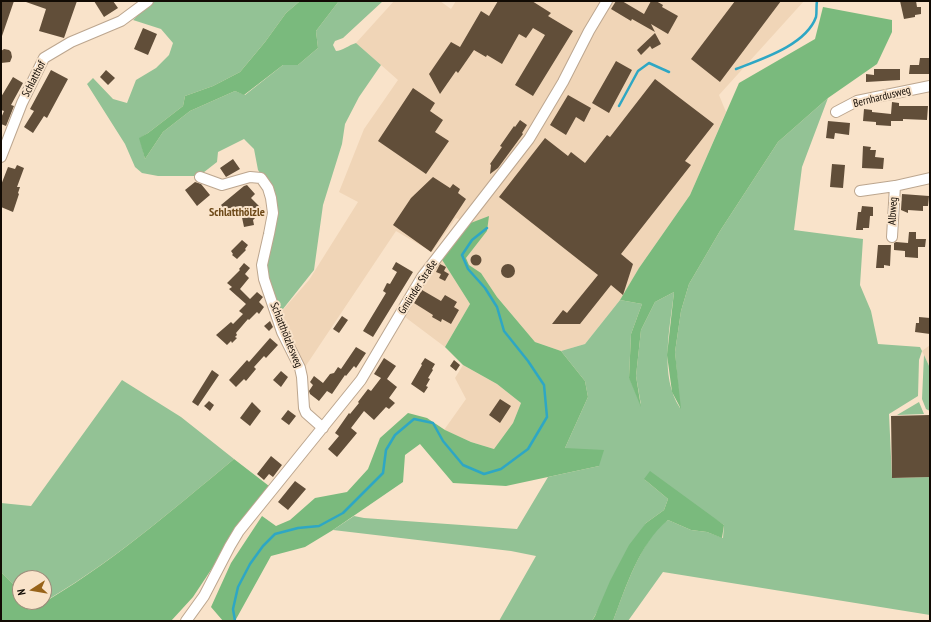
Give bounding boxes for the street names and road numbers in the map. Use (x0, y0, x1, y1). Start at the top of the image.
street label: Schlatthof (19, 59, 49, 99)
street label: Bernhardusweg (852, 83, 912, 111)
street label: Albweg (886, 197, 900, 225)
street label: Gmünder Straße (396, 257, 440, 317)
street label: Schlatthölzlesweg (267, 301, 305, 369)

